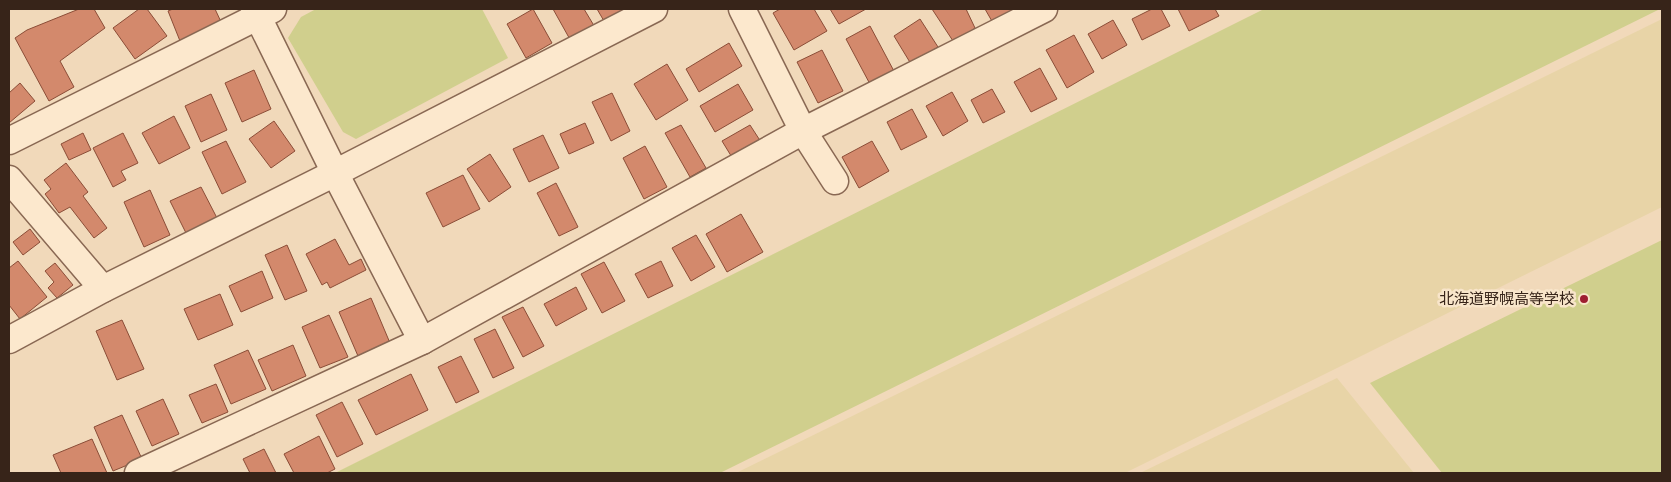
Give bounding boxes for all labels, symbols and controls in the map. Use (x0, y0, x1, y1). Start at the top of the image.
place label: 北海道野幌高等学校 (1439, 289, 1574, 308)
marker: 北海道野幌高等学校 (1578, 293, 1590, 305)

